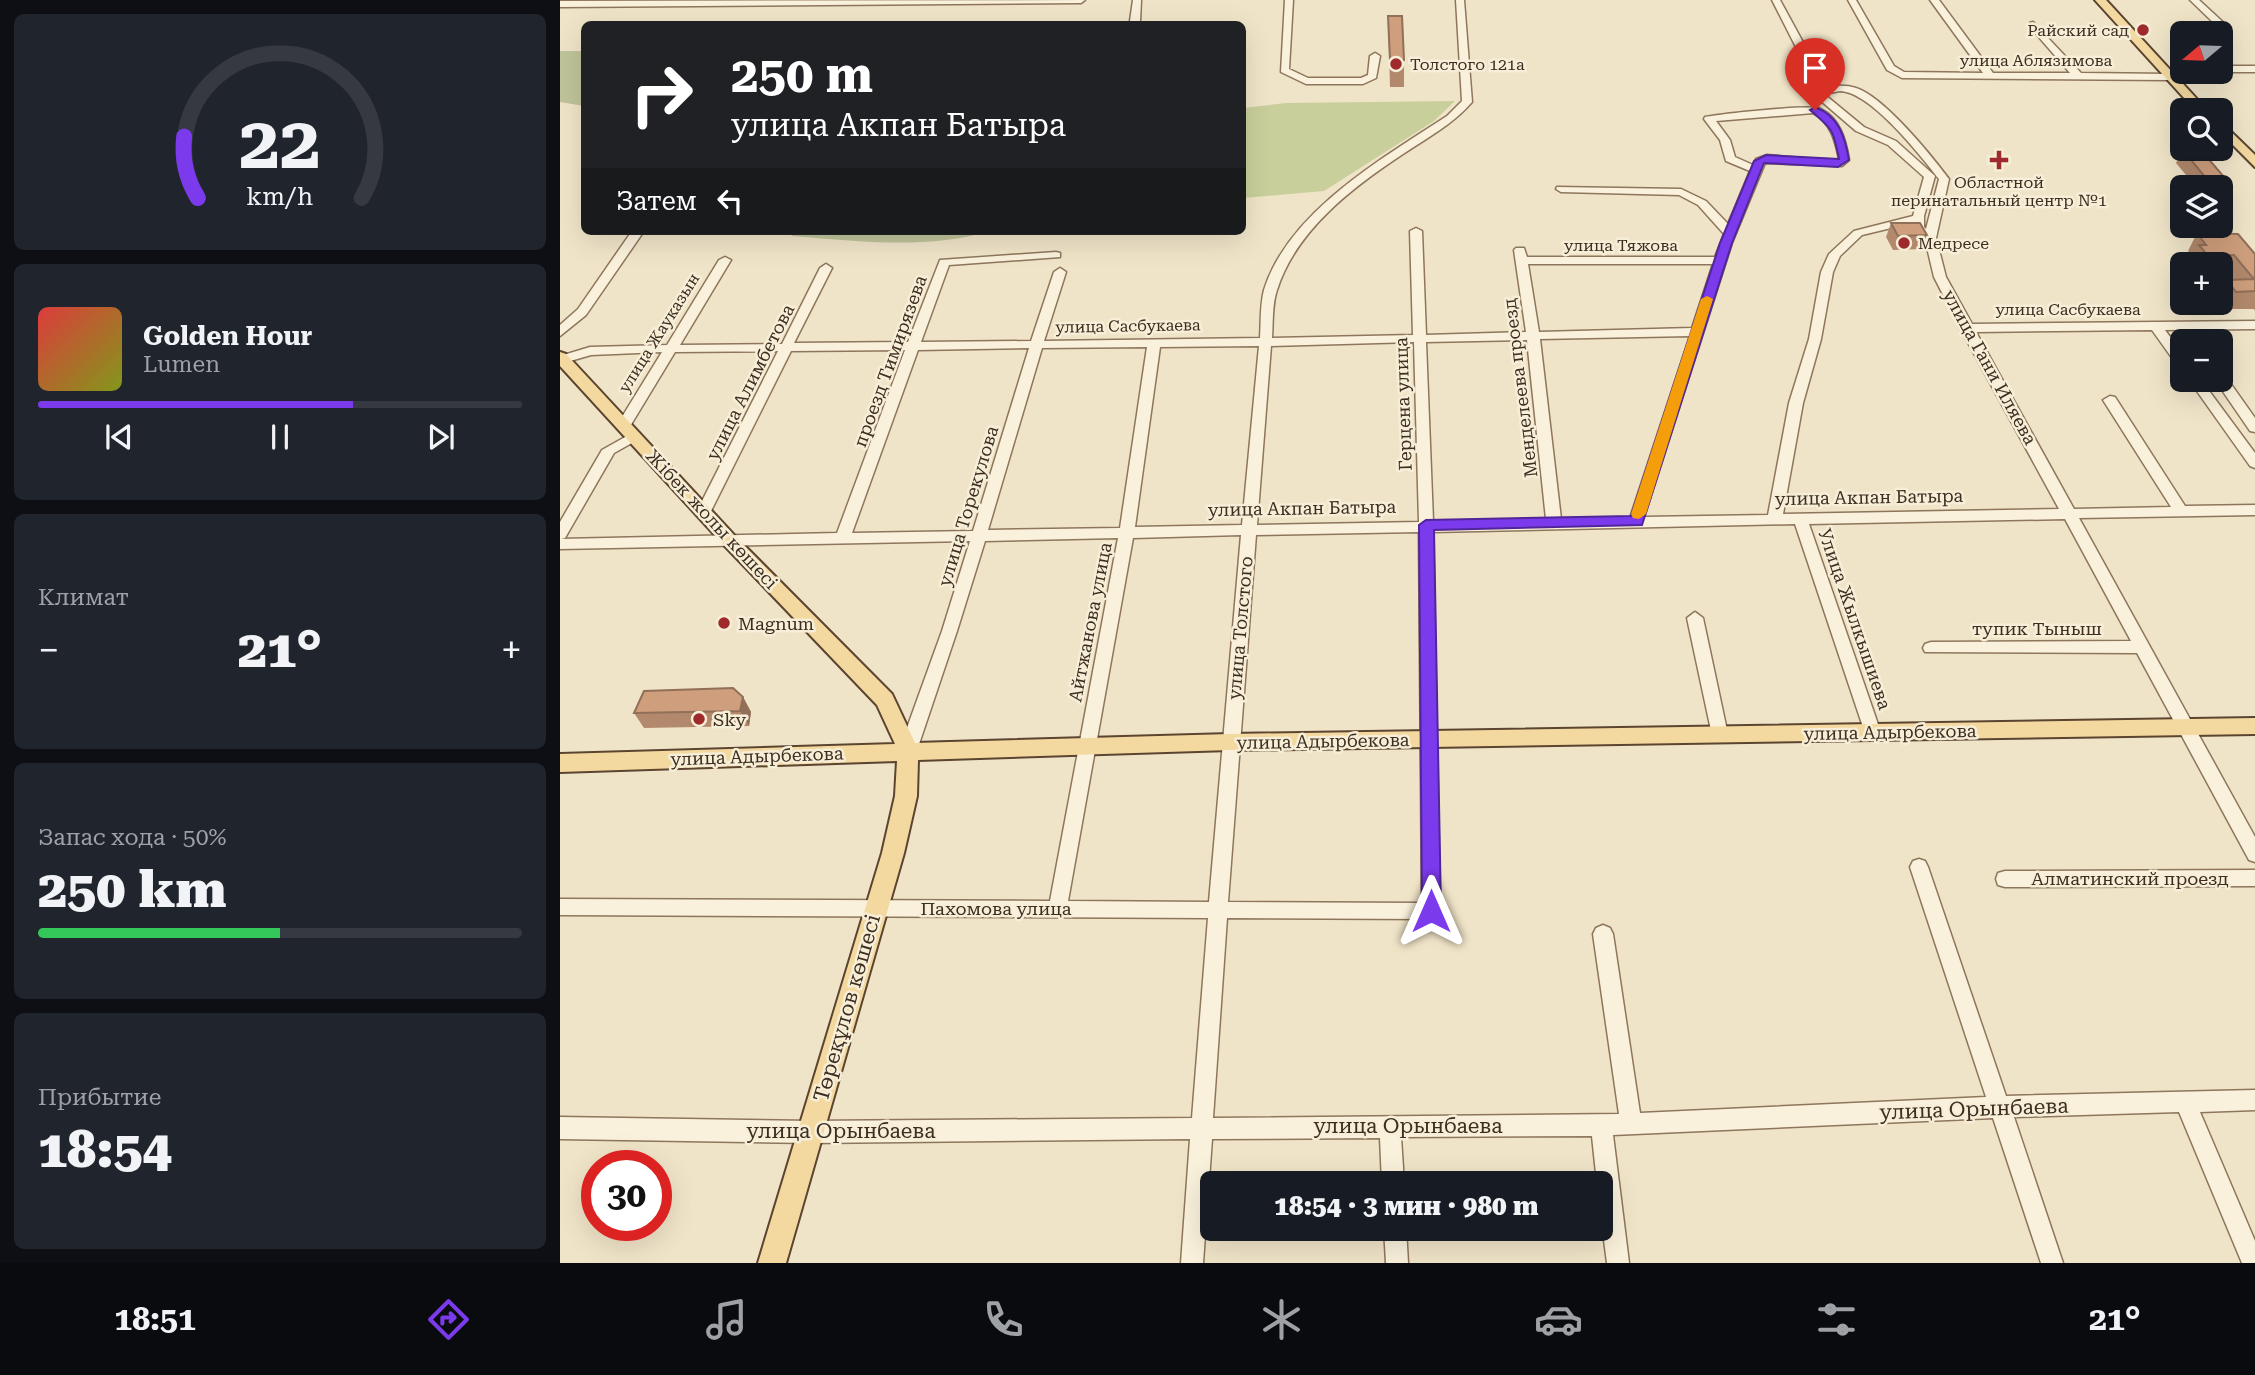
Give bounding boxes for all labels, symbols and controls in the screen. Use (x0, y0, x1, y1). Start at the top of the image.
place label: Райский сад (2027, 21, 2129, 40)
north arrow (2170, 21, 2233, 84)
map controls (2170, 21, 2233, 392)
marker: Райский сад (2135, 22, 2151, 38)
pin (1785, 38, 1845, 110)
text: 250 m (731, 47, 873, 104)
icon: right (616, 49, 707, 140)
icon: arrive (1796, 49, 1834, 87)
street label: улица Аблязимова (1960, 51, 2113, 70)
place label: Толстого 121а (1410, 55, 1525, 74)
marker: Толстого 121а (1388, 56, 1404, 72)
button: search (2170, 98, 2233, 161)
text: 22 (239, 101, 321, 186)
text: улица Акпан Батыра (731, 106, 1066, 144)
marker: Областной перинатальный центр №1 (1989, 150, 2009, 170)
place label: Областной перинатальный центр №1 (1891, 173, 2107, 210)
button: layers (2170, 175, 2233, 238)
text: km/h (247, 182, 313, 211)
icon: left (711, 182, 749, 220)
text: Затем (616, 186, 697, 216)
place label: Медресе (1918, 234, 1989, 253)
marker: Медресе (1896, 235, 1912, 251)
street label: улица Тяжова (1564, 236, 1678, 255)
button: + (2170, 252, 2233, 315)
street label: улица Жауказын (615, 270, 703, 396)
street label: проезд Тимирязева (849, 272, 931, 450)
street label: улица Гани Иляева (1939, 286, 2041, 448)
street label: Менделеева проезд (1499, 297, 1541, 479)
street label: улица Алимбетова (702, 300, 799, 464)
street label: улица Сасбукаева (1995, 300, 2141, 319)
street label: улица Сасбукаева (1055, 315, 1201, 337)
text: Golden Hour (143, 321, 312, 351)
button: − (2170, 329, 2233, 392)
street label: Герцена улица (1390, 337, 1416, 471)
text: Lumen (143, 351, 220, 378)
icon: previous (100, 418, 138, 456)
icon: pause (261, 418, 299, 456)
icon: next (422, 418, 460, 456)
street label: улица Торекулова (934, 423, 1002, 589)
street label: Жібек жолы көшесі (642, 445, 782, 593)
street label: улица Акпан Батыра (1775, 485, 1964, 509)
street label: улица Акпан Батыра (1208, 496, 1397, 520)
street label: Улица Жылкышиева (1814, 526, 1896, 712)
street label: Айтжанова улица (1064, 540, 1116, 704)
street label: улица Толстого (1223, 555, 1257, 701)
text: Климат (38, 584, 129, 611)
place label: Magnum (738, 613, 814, 634)
marker: Magnum (716, 615, 732, 631)
street label: тупик Тыныш (1972, 618, 2102, 639)
text: 21° (238, 619, 322, 680)
text: − (38, 628, 59, 672)
text: + (501, 628, 522, 672)
place label: Sky (713, 709, 746, 730)
marker: Sky (691, 711, 707, 727)
street label: улица Адырбекова (1803, 720, 1977, 744)
street label: улица Адырбекова (1236, 729, 1410, 753)
street label: улица Адырбекова (670, 742, 844, 770)
text: Запас хода · 50% (38, 824, 227, 851)
text: 250 km (38, 859, 226, 920)
street label: Алматинский проезд (2031, 868, 2229, 889)
position arrow (1394, 874, 1468, 948)
street label: Пахомова улица (920, 898, 1072, 919)
street label: Төреқұлов көшесі (809, 911, 885, 1104)
text: Прибытие (38, 1084, 161, 1111)
street label: улица Орынбаева (1879, 1094, 2070, 1124)
street label: улица Орынбаева (1313, 1114, 1503, 1138)
text: 18:54 (38, 1119, 172, 1180)
street label: улица Орынбаева (746, 1119, 936, 1143)
speed limit sign: 30 (581, 1150, 672, 1241)
text: 18:54 · 3 мин · 980 m (1274, 1191, 1539, 1221)
icon: directions (424, 1295, 473, 1344)
icon: music (702, 1295, 751, 1344)
icon: phone (979, 1295, 1028, 1344)
icon: climate (1257, 1295, 1306, 1344)
icon: car (1534, 1295, 1583, 1344)
icon: filters (1812, 1295, 1861, 1344)
text: 18:51 (114, 1300, 196, 1338)
text: 21° (2089, 1300, 2141, 1338)

